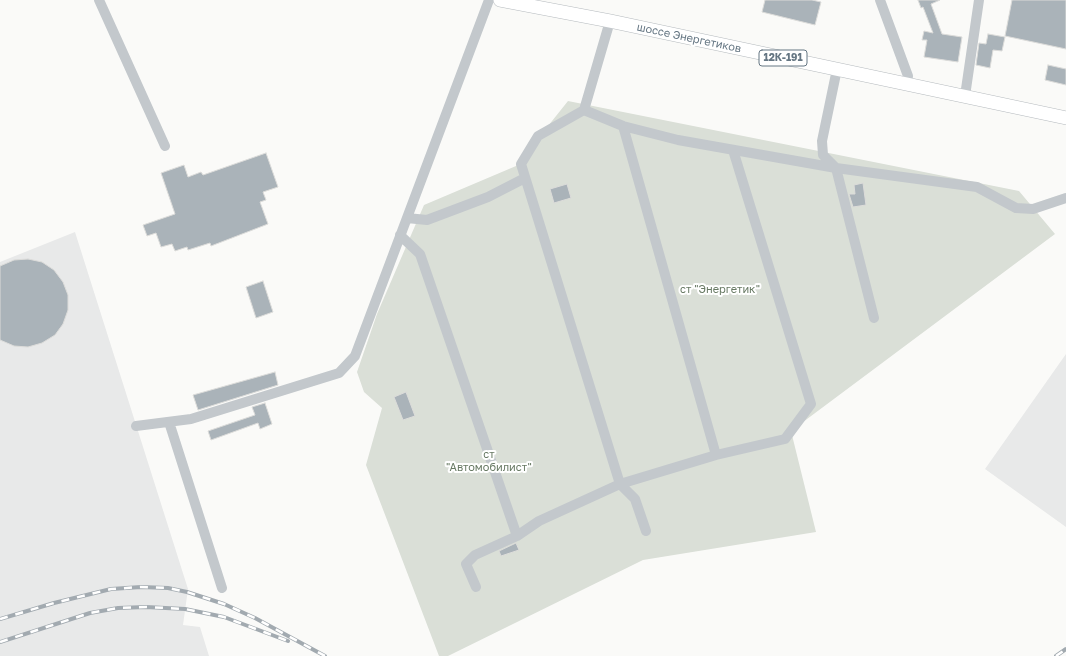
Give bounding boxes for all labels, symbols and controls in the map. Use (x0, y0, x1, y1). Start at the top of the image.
street label: шоссе Энергетиков (636, 21, 742, 55)
road number: 12К-191 (759, 50, 807, 66)
park label: ст "Энергетик" (680, 283, 760, 297)
park label: ст "Автомобилист" (446, 448, 532, 474)

